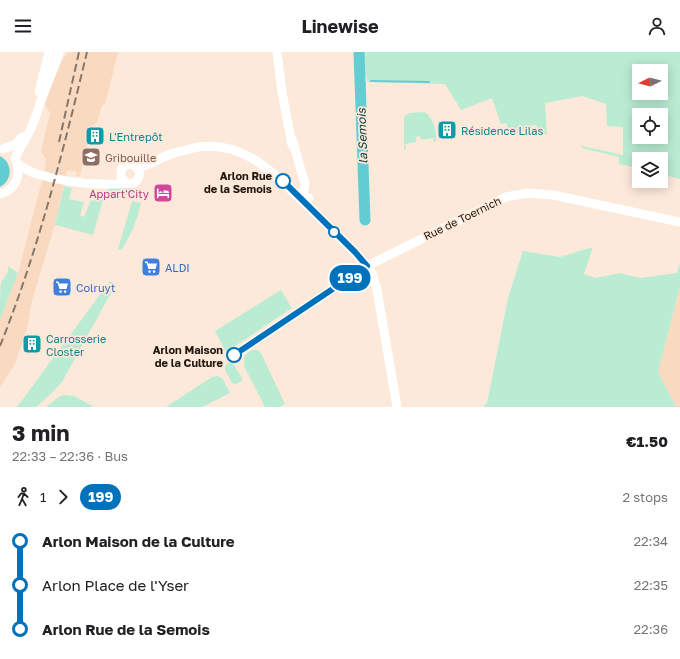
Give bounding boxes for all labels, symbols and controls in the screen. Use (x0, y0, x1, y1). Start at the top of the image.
icon: menu (12, 15, 34, 37)
text: Linewise (301, 15, 379, 37)
icon: person (646, 15, 668, 37)
north arrow (632, 64, 668, 100)
map controls (632, 64, 668, 188)
water label: la Semois (354, 107, 370, 164)
button: locate (632, 108, 668, 144)
building icon: Résidence Lilas (436, 119, 458, 141)
place label: Résidence Lilas (461, 124, 544, 137)
building icon: L'Entrepôt (84, 125, 106, 147)
place label: L'Entrepôt (109, 130, 163, 143)
school or university icon: Gribouille (80, 146, 102, 168)
place label: Gribouille (105, 151, 156, 164)
button: layers (632, 152, 668, 188)
place label: Arlon Rue de la Semois (204, 169, 273, 195)
marker: Arlon Rue de la Semois (275, 173, 291, 189)
hotel icon: Appart'City (152, 182, 174, 204)
place label: Appart'City (89, 187, 149, 200)
street label: Rue de Toernich (421, 194, 503, 242)
unlabelled marker (328, 226, 340, 238)
supermarket icon: ALDI (140, 256, 162, 278)
place label: ALDI (165, 261, 190, 274)
line badge: 199 (327, 265, 373, 291)
text: 199 (338, 269, 363, 286)
supermarket icon: Colruyt (51, 276, 73, 298)
place label: Colruyt (76, 281, 115, 294)
place label: Carrosserie Closter (46, 332, 106, 358)
building icon: Carrosserie Closter (21, 333, 43, 355)
place label: Arlon Maison de la Culture (153, 343, 223, 369)
marker: Arlon Maison de la Culture (226, 347, 242, 363)
text: 3 min (12, 419, 70, 446)
text: €1.50 (626, 432, 668, 450)
text: 22:33 – 22:36 · Bus (12, 448, 128, 464)
icon: walk (12, 486, 34, 508)
icon: forward (52, 486, 74, 508)
text: 199 (88, 488, 113, 505)
text: 1 (40, 489, 46, 505)
text: 2 stops (622, 489, 668, 505)
text: Arlon Maison de la Culture (42, 532, 235, 550)
text: 22:34 (633, 533, 668, 549)
text: Arlon Place de l'Yser (42, 576, 189, 594)
text: 22:35 (634, 577, 668, 593)
text: Arlon Rue de la Semois (42, 620, 210, 638)
text: 22:36 (634, 621, 668, 637)

